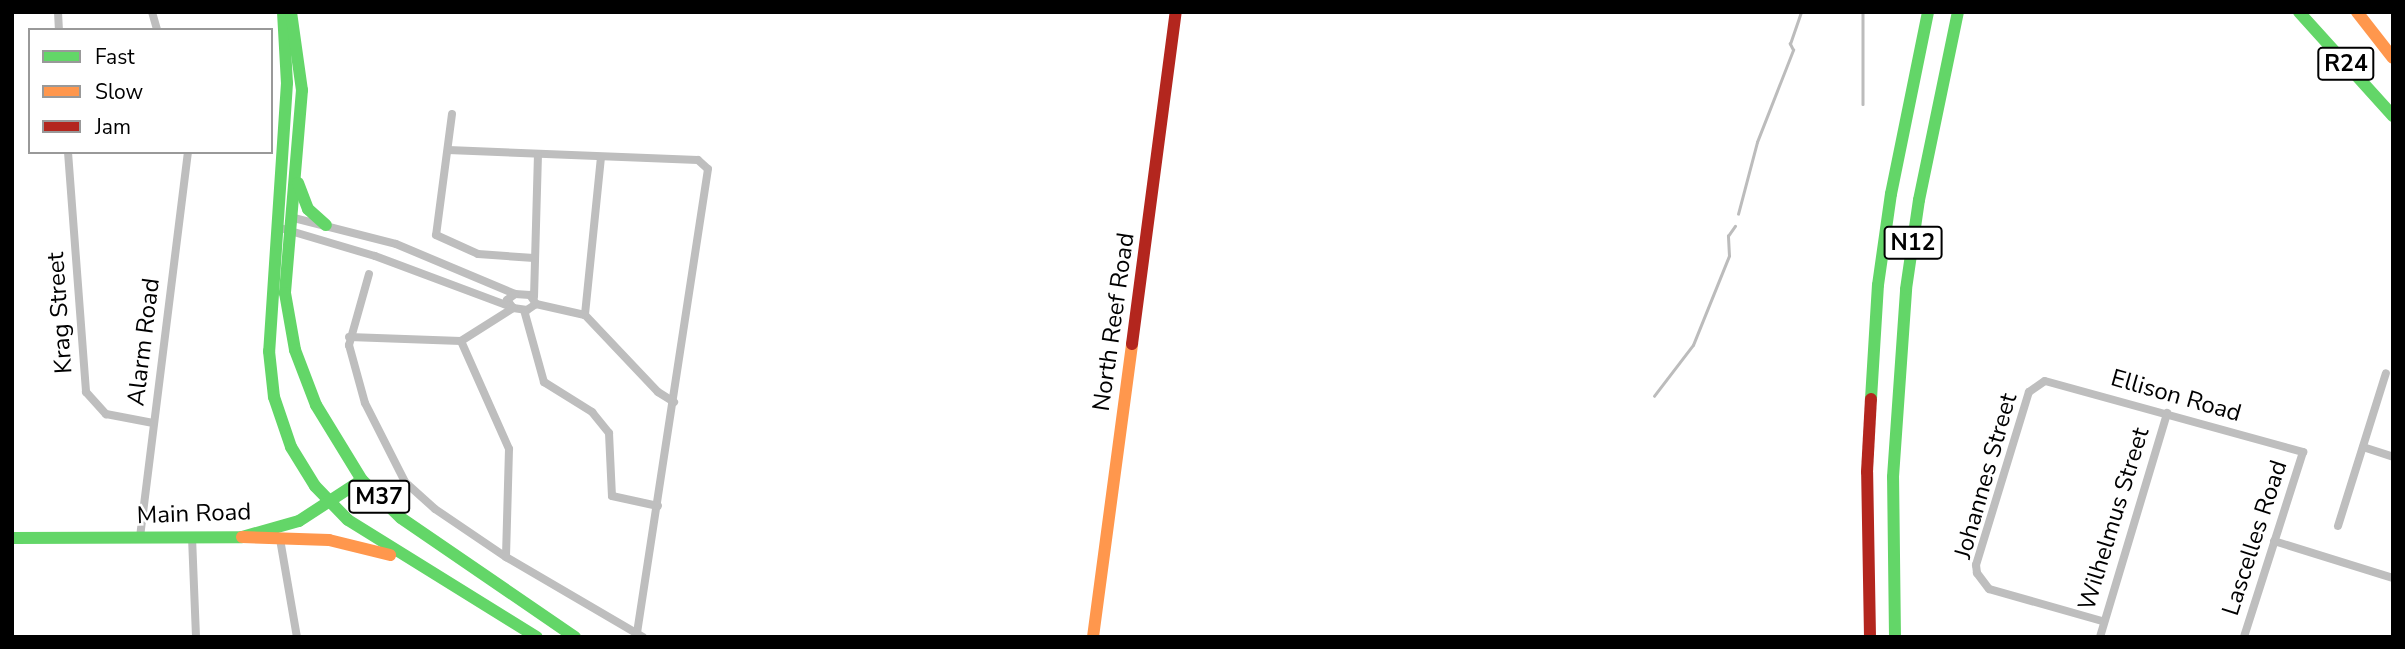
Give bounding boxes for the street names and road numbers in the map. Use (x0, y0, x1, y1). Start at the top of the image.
road number: R24 (2316, 44, 2376, 83)
road number: N12 (1883, 224, 1943, 262)
street label: North Reef Road (1087, 231, 1141, 413)
street label: Krag Street (41, 251, 79, 375)
street label: Alarm Road (122, 276, 166, 408)
street label: Ellison Road (2107, 364, 2245, 428)
street label: Johannes Street (1949, 390, 2023, 562)
street label: Wilhelmus Street (2072, 424, 2156, 614)
street label: Lascelles Road (2216, 457, 2294, 619)
road number: M37 (348, 477, 410, 516)
street label: Main Road (136, 498, 252, 530)

